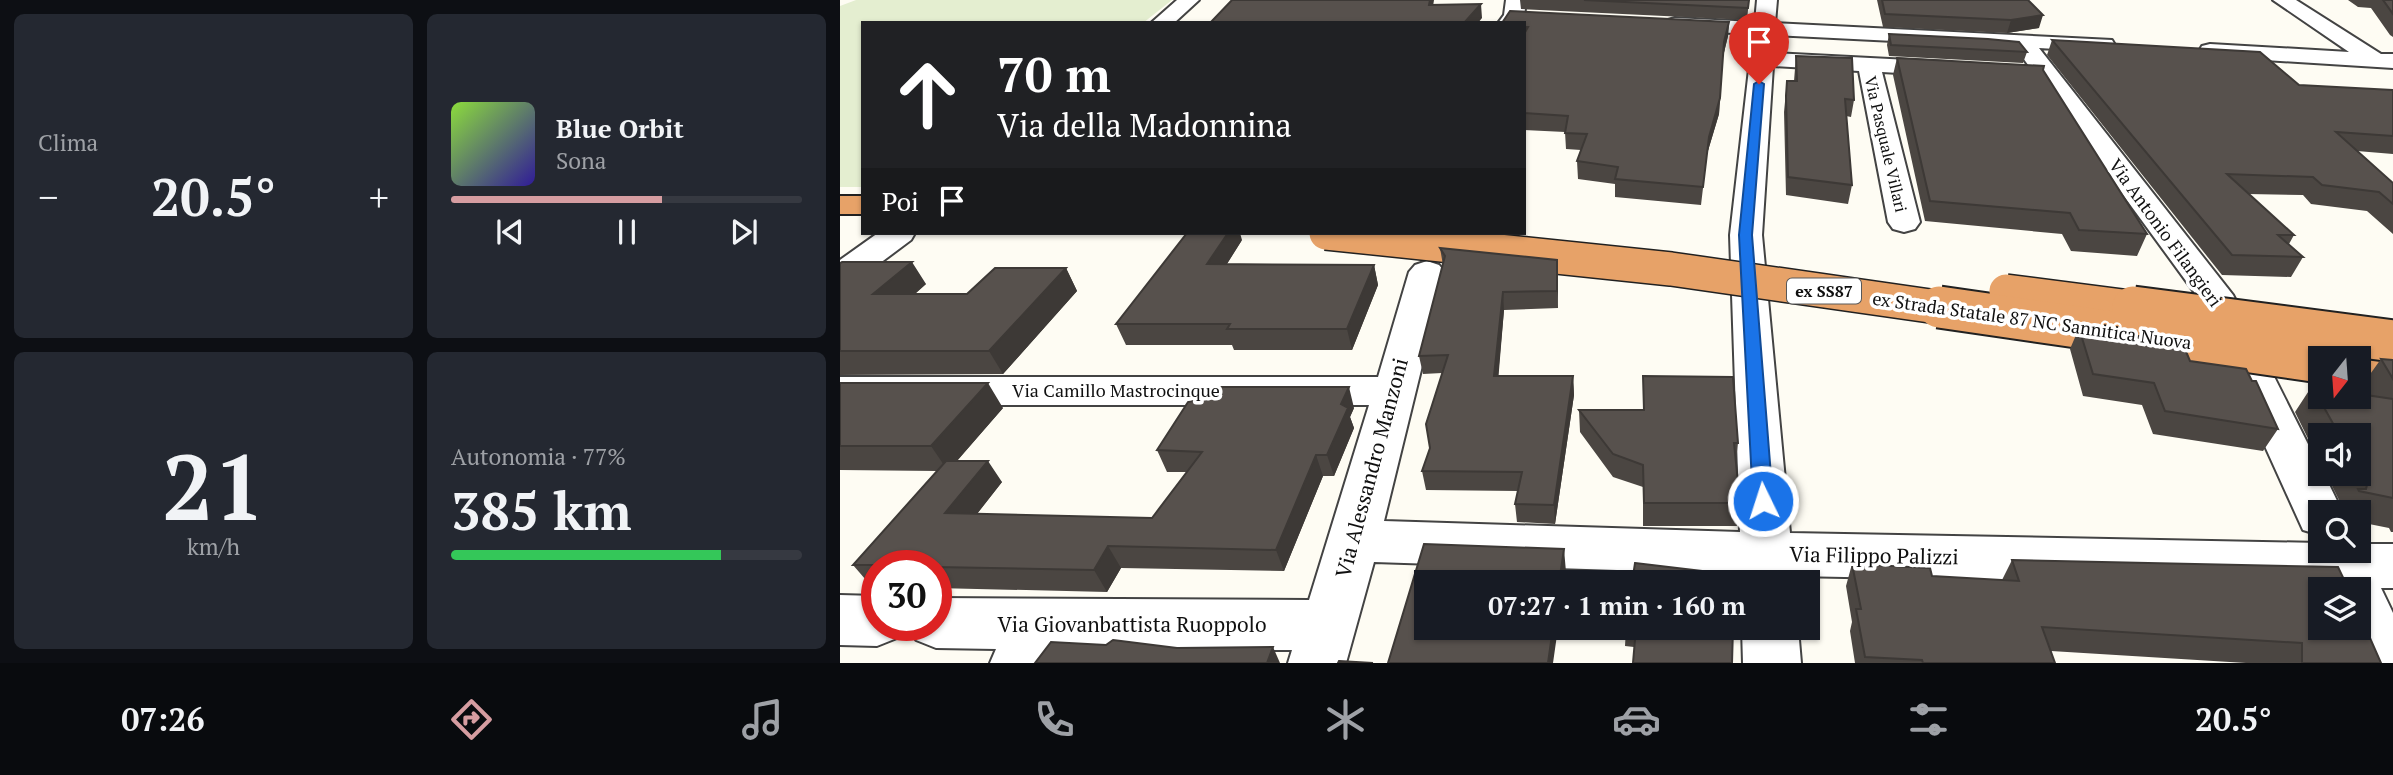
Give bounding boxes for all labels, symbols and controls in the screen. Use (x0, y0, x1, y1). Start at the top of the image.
pin (1729, 12.0, 1789, 84)
icon: arrive (1740, 23, 1778, 61)
text: 70 m (997, 41, 1111, 106)
icon: ahead (882, 49, 973, 140)
street label: Via Pasquale Villari (1860, 74, 1912, 214)
text: Via della Madonnina (997, 104, 1292, 146)
text: Blue Orbit (556, 111, 684, 145)
text: Clima (38, 127, 98, 158)
text: Sona (556, 145, 606, 176)
street label: Via Antonio Filangieri (2104, 154, 2228, 311)
text: 20.5° (151, 162, 276, 231)
text: − (38, 172, 58, 222)
text: + (369, 172, 389, 222)
icon: arrive (933, 182, 971, 220)
text: Poi (882, 184, 919, 218)
icon: previous (491, 213, 529, 251)
icon: pause (608, 213, 646, 251)
icon: next (725, 213, 763, 251)
road number: ex SS87 (1787, 278, 1861, 304)
street label: ex Strada Statale 87 NC Sannitica Nuova (1871, 286, 2193, 354)
north arrow (2308, 346, 2371, 410)
map controls (2308, 346, 2371, 640)
street label: Via Alessandro Manzoni (1328, 355, 1414, 581)
street label: Via Camillo Mastrocinque (1012, 378, 1220, 402)
button: sound (2308, 423, 2371, 486)
text: 21 (162, 425, 265, 546)
text: Autonomia · 77% (451, 441, 626, 472)
position arrow (1726, 464, 1800, 538)
text: 385 km (451, 476, 632, 545)
button: search (2308, 500, 2371, 563)
text: km/h (187, 531, 240, 562)
street label: Via Filippo Palizzi (1789, 540, 1959, 570)
speed limit sign: 30 (861, 550, 952, 641)
button: layers (2308, 577, 2371, 640)
text: 07:27 · 1 min · 160 m (1488, 588, 1746, 622)
street label: Via Giovanbattista Ruoppolo (997, 610, 1267, 638)
icon: directions (447, 695, 496, 744)
icon: music (738, 695, 787, 744)
icon: phone (1030, 695, 1079, 744)
icon: climate (1321, 695, 1370, 744)
icon: car (1612, 695, 1661, 744)
icon: filters (1904, 695, 1953, 744)
text: 07:26 (121, 698, 204, 740)
text: 20.5° (2195, 698, 2272, 740)

